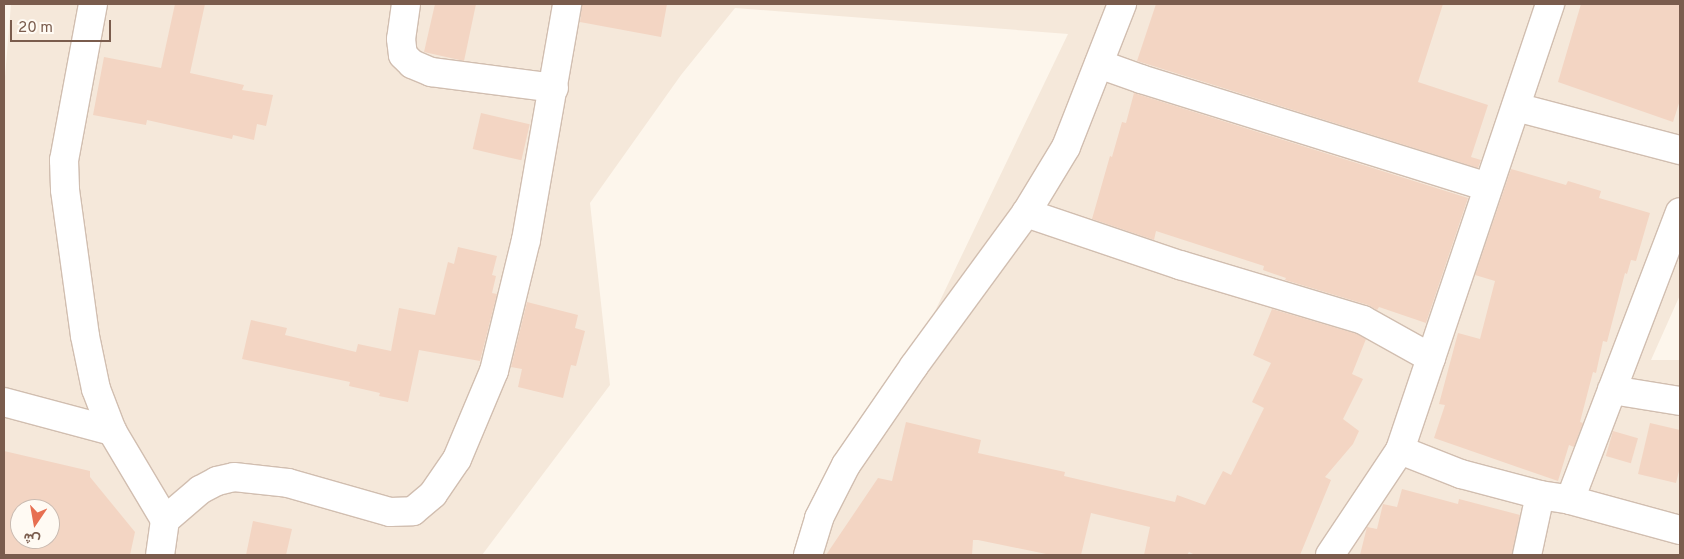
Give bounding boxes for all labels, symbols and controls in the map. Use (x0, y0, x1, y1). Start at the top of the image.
scale bar (12, 10, 114, 42)
text: 20 m (18, 19, 53, 38)
north arrow (10, 499, 60, 549)
text: ش (22, 528, 42, 548)

